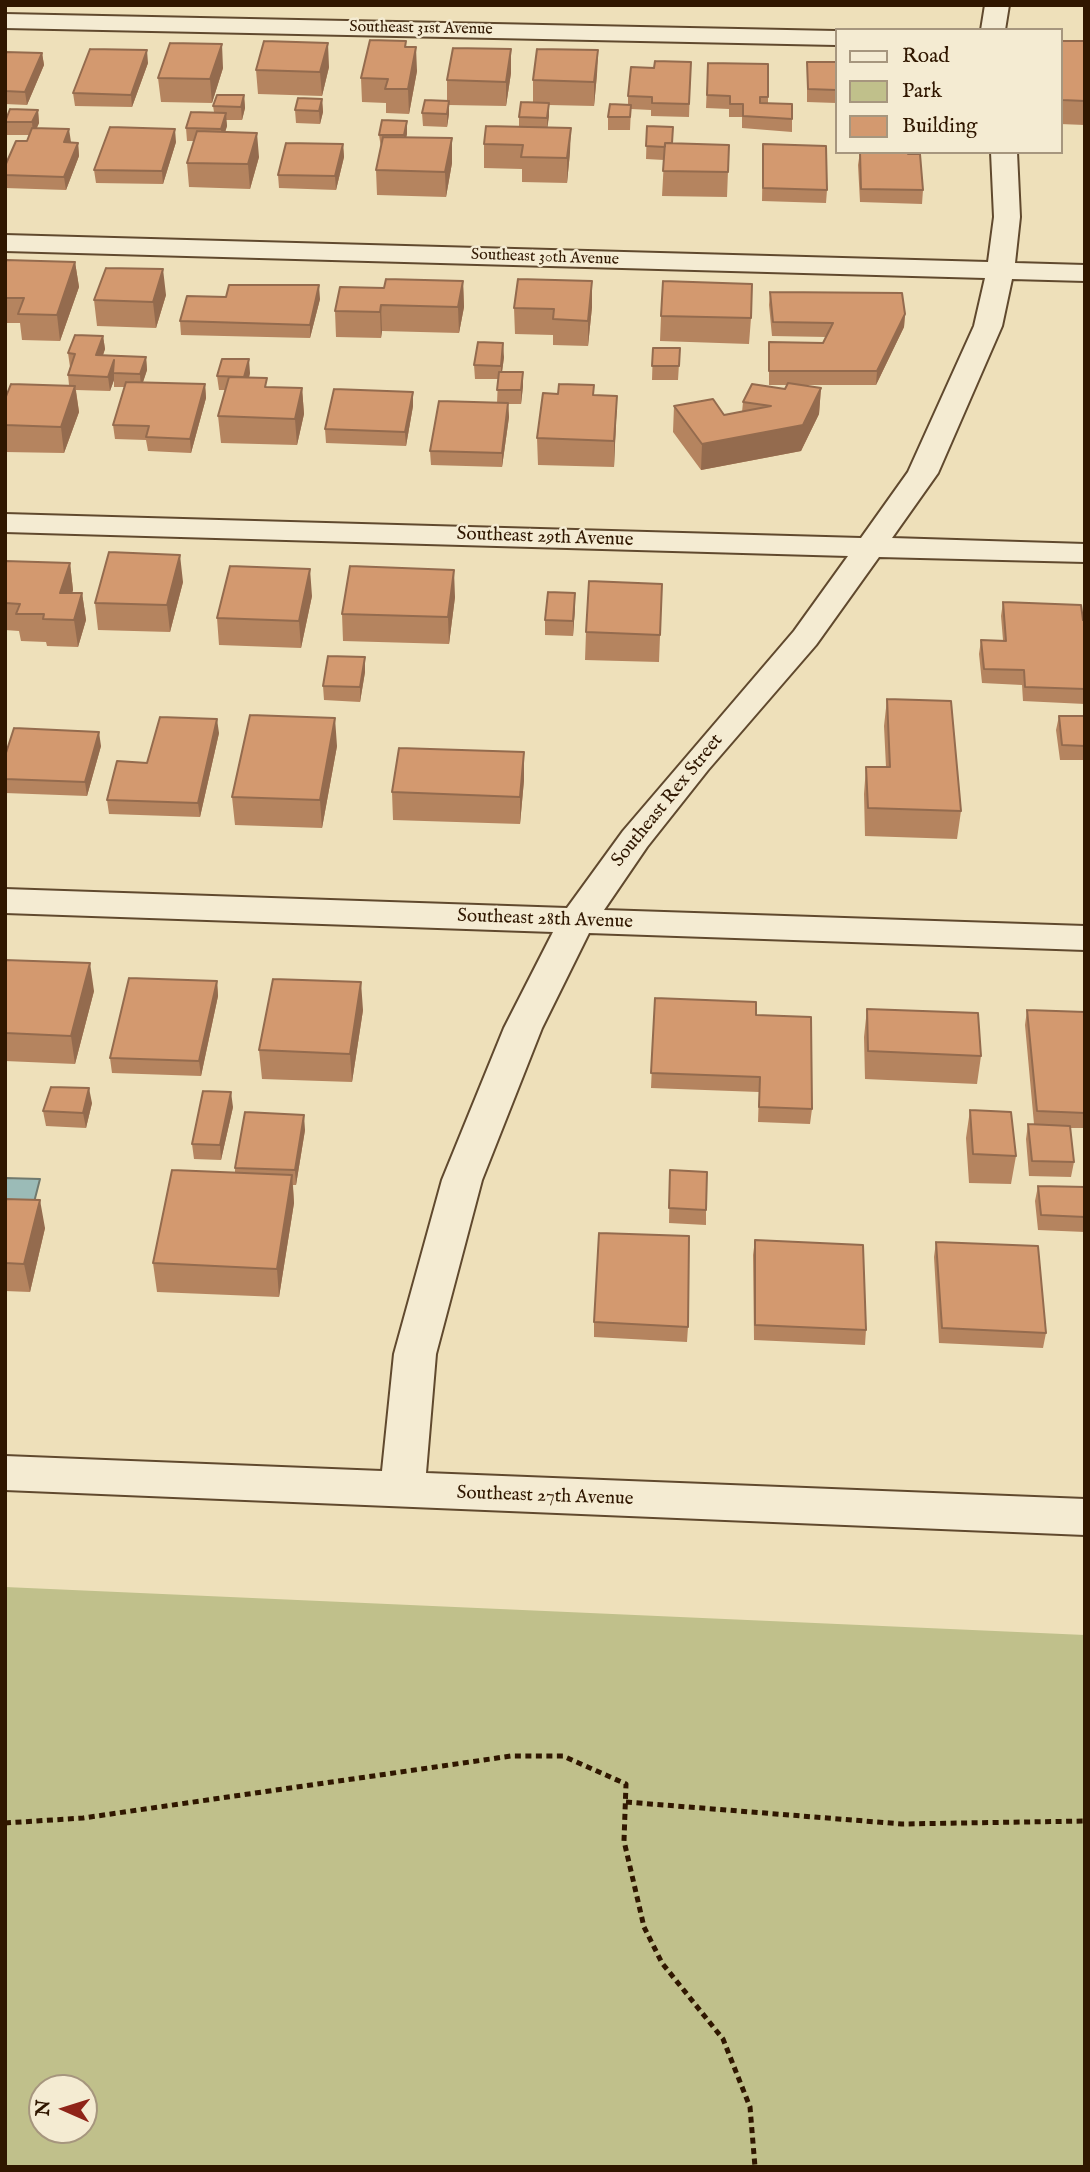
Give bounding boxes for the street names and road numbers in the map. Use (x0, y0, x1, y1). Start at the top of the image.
street label: Southeast 31st Avenue (349, 18, 493, 40)
street label: Southeast 30th Avenue (471, 246, 619, 270)
street label: Southeast 29th Avenue (456, 524, 634, 552)
street label: Southeast Rex Street (607, 730, 729, 872)
street label: Southeast 28th Avenue (457, 906, 633, 934)
street label: Southeast 27th Avenue (456, 1483, 634, 1511)

